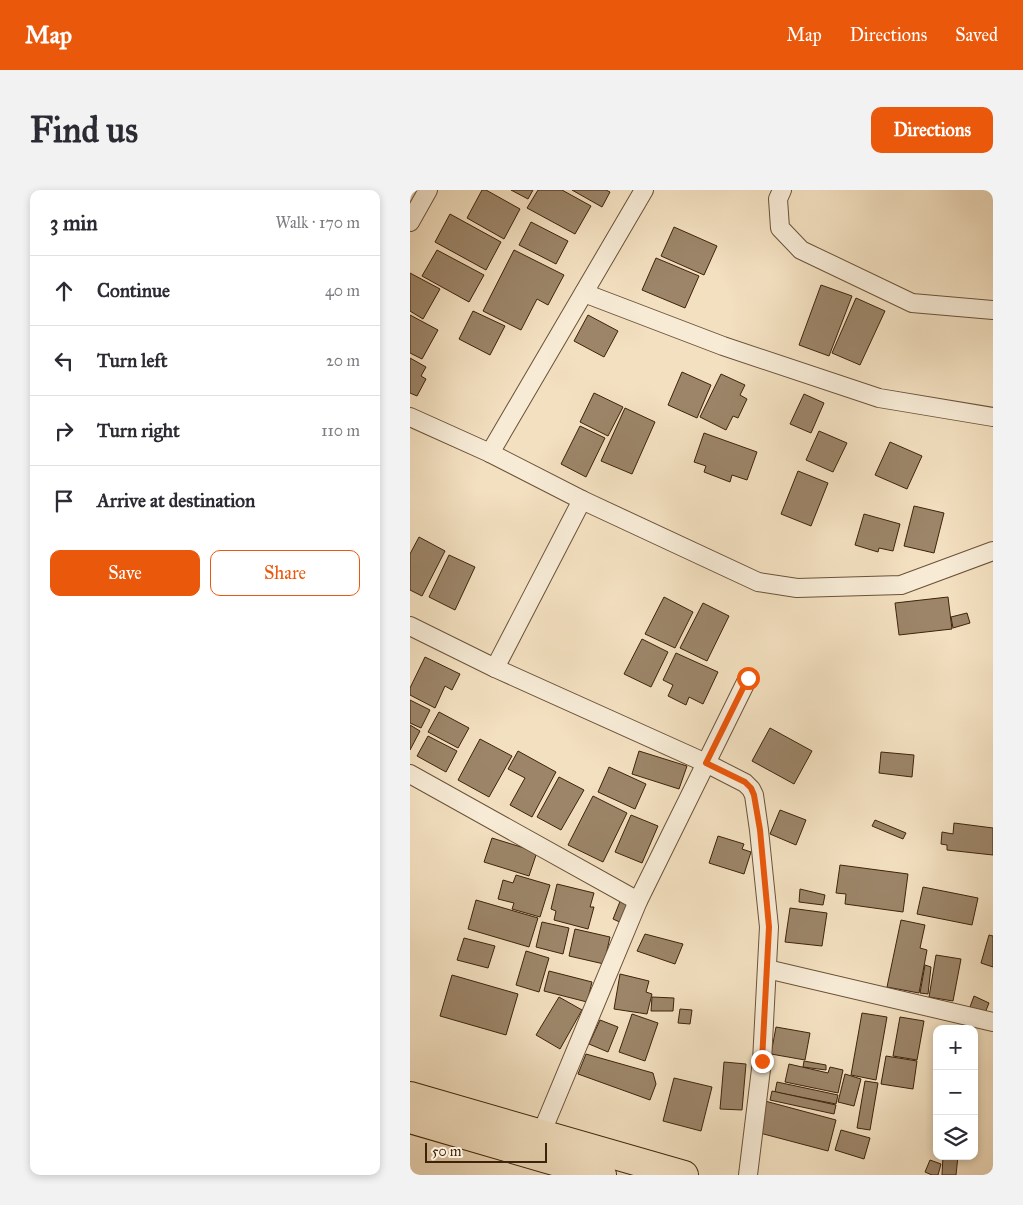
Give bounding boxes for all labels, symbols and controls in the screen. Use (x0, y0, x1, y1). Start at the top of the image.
text: Map (25, 20, 72, 50)
text: Map (786, 24, 822, 46)
text: Directions (850, 24, 927, 46)
text: Saved (955, 24, 998, 46)
button: Directions (871, 107, 993, 153)
text: Find us (30, 109, 138, 152)
text: 3 min (50, 210, 98, 236)
text: Walk · 170 m (276, 213, 360, 232)
icon: ahead (50, 277, 78, 305)
text: Continue (97, 279, 170, 302)
text: 40 m (325, 281, 360, 300)
icon: left (50, 347, 78, 375)
text: Turn left (97, 349, 167, 372)
text: 20 m (326, 351, 360, 370)
icon: right (50, 417, 78, 445)
text: Turn right (97, 419, 180, 442)
text: 110 m (321, 421, 360, 440)
icon: arrive (50, 487, 78, 515)
text: Arrive at destination (97, 489, 255, 512)
button: Save (50, 550, 200, 596)
button: Share (210, 550, 360, 596)
route start (737, 667, 760, 690)
map controls (933, 1025, 978, 1160)
button: + (933, 1025, 978, 1070)
route end (751, 1050, 774, 1073)
button: − (933, 1070, 978, 1115)
button: layers (933, 1115, 978, 1160)
scale bar (425, 1140, 548, 1163)
text: 50 m (432, 1143, 461, 1160)

